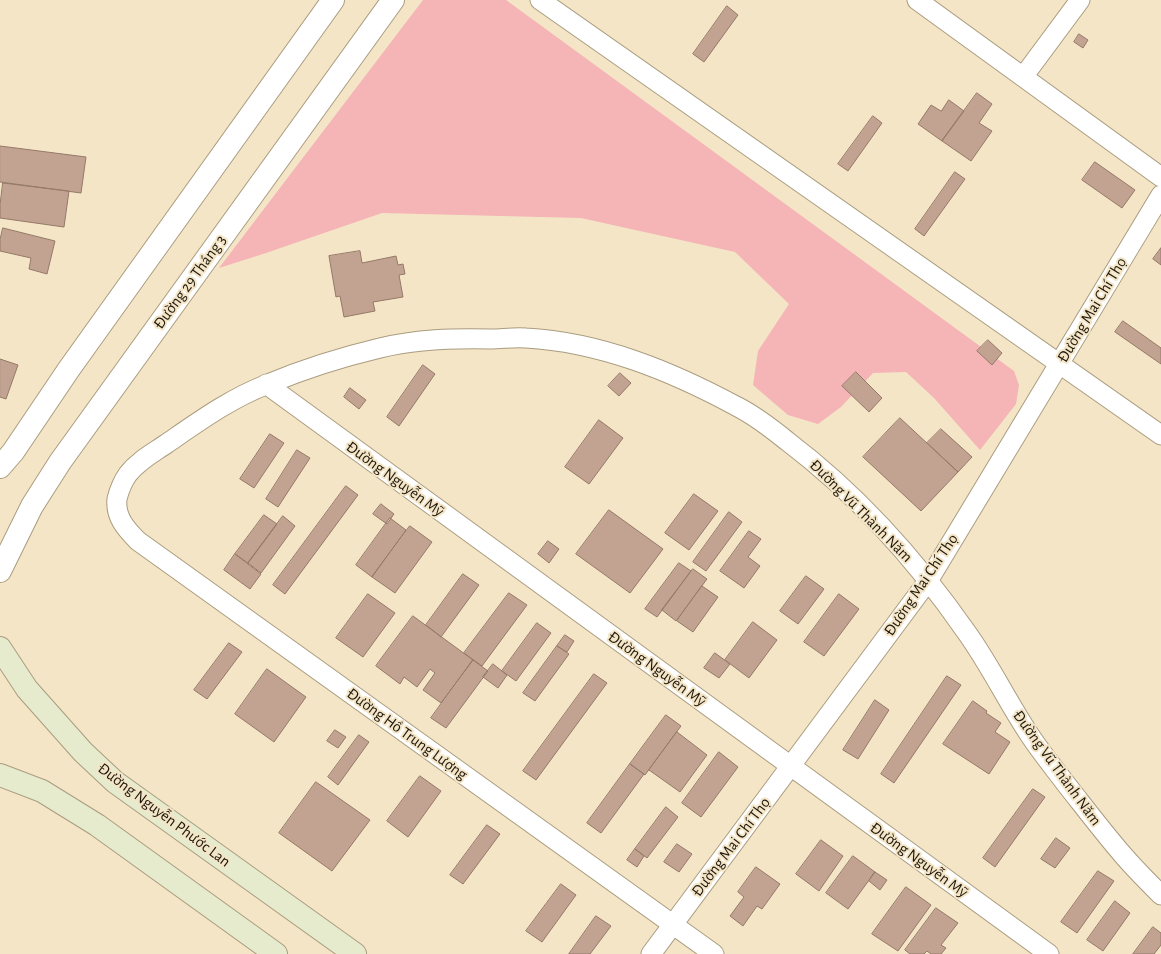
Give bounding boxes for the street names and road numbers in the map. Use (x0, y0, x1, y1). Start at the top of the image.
street label: Đường 29 Tháng 3 (149, 231, 231, 333)
street label: Đường Mai Chí Thọ (1053, 254, 1131, 366)
street label: Đường Nguyễn Mỹ (342, 437, 448, 521)
street label: Đường Vũ Thành Năm (805, 455, 917, 567)
street label: Đường Mai Chí Thọ (880, 530, 962, 640)
street label: Đường Nguyễn Mỹ (604, 627, 710, 711)
street label: Đường Hồ Trung Lượng (343, 684, 471, 784)
street label: Đường Vũ Thành Năm (1009, 707, 1105, 829)
street label: Đường Nguyễn Phước Lan (94, 759, 234, 871)
street label: Đường Mai Chí Thọ (687, 794, 775, 900)
street label: Đường Nguyễn Mỹ (866, 818, 972, 902)

